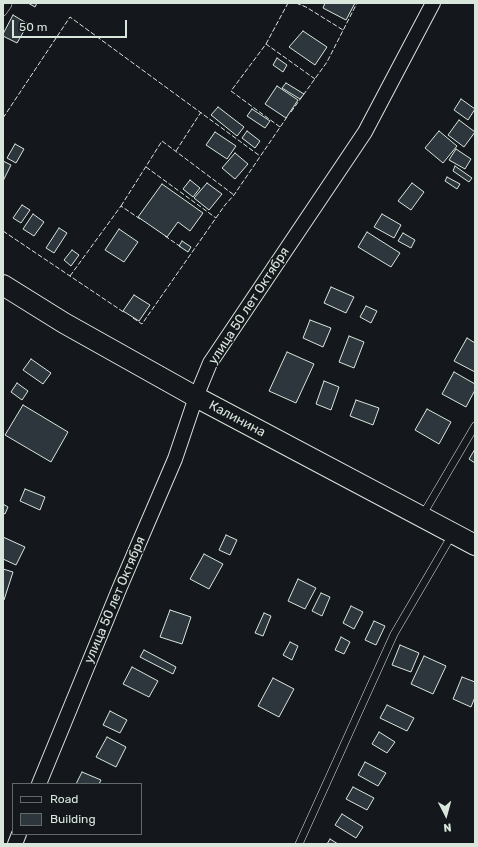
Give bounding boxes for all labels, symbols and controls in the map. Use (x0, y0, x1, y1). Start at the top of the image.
scale bar (14, 12, 129, 38)
text: 50 m (19, 20, 47, 34)
street label: улица 50 лет Октября (205, 245, 293, 367)
street label: Калинина (206, 398, 268, 440)
street label: улица 50 лет Октября (81, 534, 149, 666)
legend (12, 783, 142, 835)
text: Road (50, 792, 78, 806)
north arrow (426, 795, 466, 835)
text: Building (50, 812, 96, 826)
text: N (443, 821, 452, 834)

